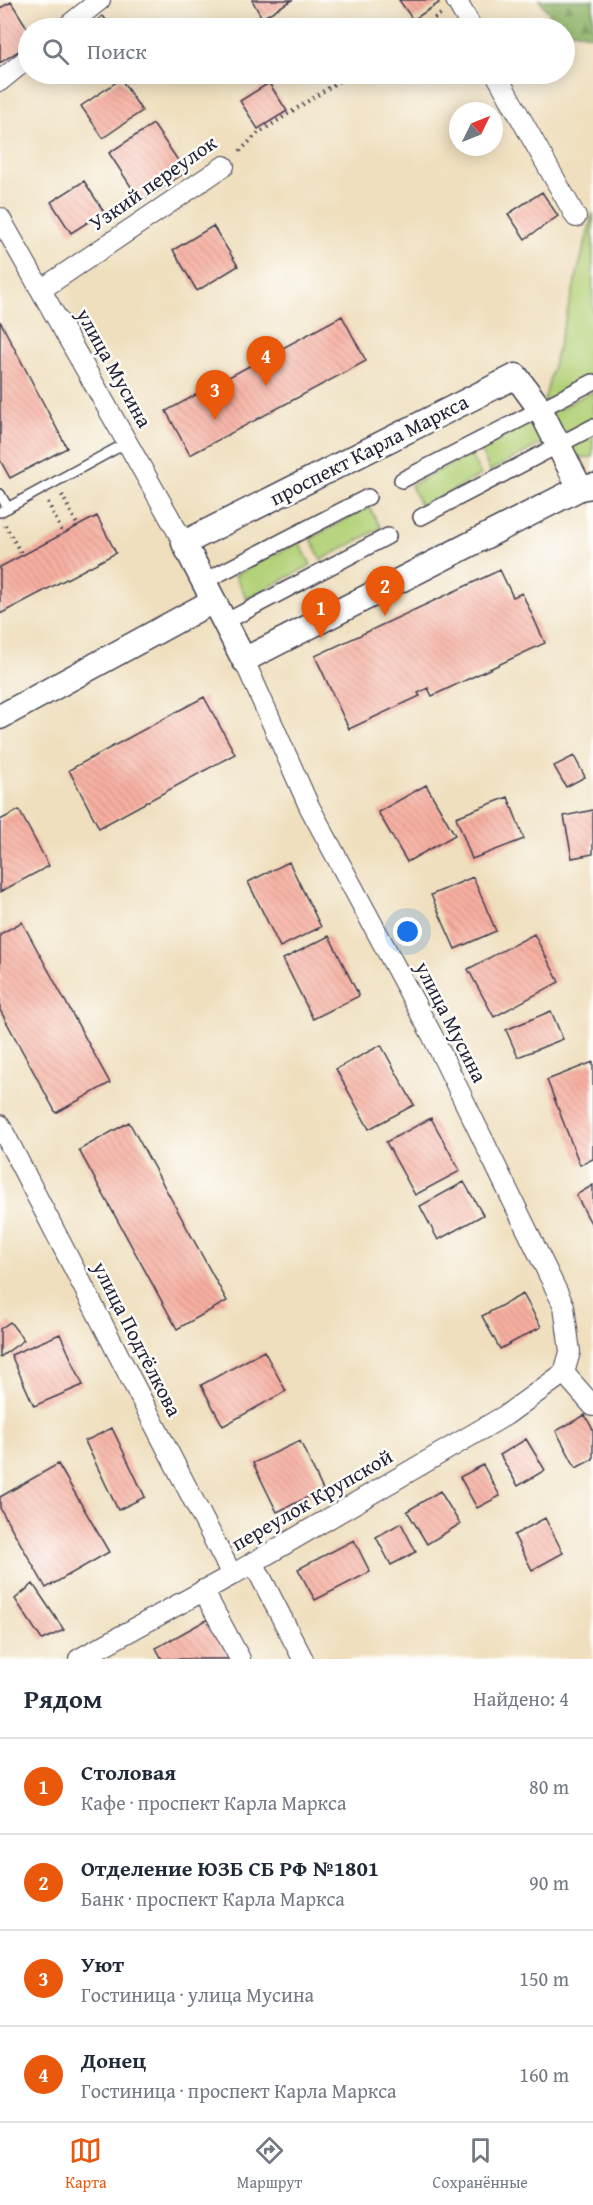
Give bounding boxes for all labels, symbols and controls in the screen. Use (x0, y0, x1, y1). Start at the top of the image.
search box (18, 18, 575, 84)
icon: search (39, 35, 72, 68)
text: Поиск (87, 35, 147, 67)
north arrow (449, 102, 503, 156)
street label: Узкий переулок (83, 127, 223, 238)
street label: улица Мусина (68, 301, 160, 433)
pin: 4 (246, 336, 286, 386)
pin: 3 (196, 370, 234, 420)
street label: проспект Карла Маркса (264, 386, 473, 513)
pin: 2 (366, 566, 404, 616)
pin: 1 (302, 588, 340, 638)
your location (393, 917, 422, 946)
street label: улица Мусина (407, 955, 495, 1088)
street label: улица Подтёлкова (84, 1255, 190, 1422)
street label: переулок Крупской (225, 1441, 398, 1558)
text: Рядом (24, 1679, 102, 1718)
text: Найдено: 4 (473, 1684, 569, 1713)
text: Столовая (81, 1756, 176, 1788)
text: 1 (38, 1772, 49, 1801)
text: 80 m (529, 1772, 569, 1801)
text: Кафе · проспект Карла Маркса (81, 1788, 346, 1817)
text: Отделение ЮЗБ СБ РФ №1801 (81, 1852, 379, 1884)
text: 2 (38, 1868, 49, 1897)
text: 90 m (529, 1868, 569, 1897)
text: Банк · проспект Карла Маркса (81, 1884, 345, 1913)
text: Уют (81, 1948, 124, 1980)
text: 3 (38, 1964, 49, 1993)
text: 150 m (519, 1964, 569, 1993)
text: Гостиница · улица Мусина (81, 1980, 314, 2009)
text: Донец (81, 2044, 146, 2076)
text: 4 (38, 2060, 49, 2089)
text: 160 m (519, 2060, 569, 2089)
text: Гостиница · проспект Карла Маркса (81, 2076, 397, 2105)
tab: Карта (65, 2134, 107, 2194)
tab: Маршрут (237, 2134, 302, 2194)
tab: Сохранённые (433, 2134, 528, 2194)

